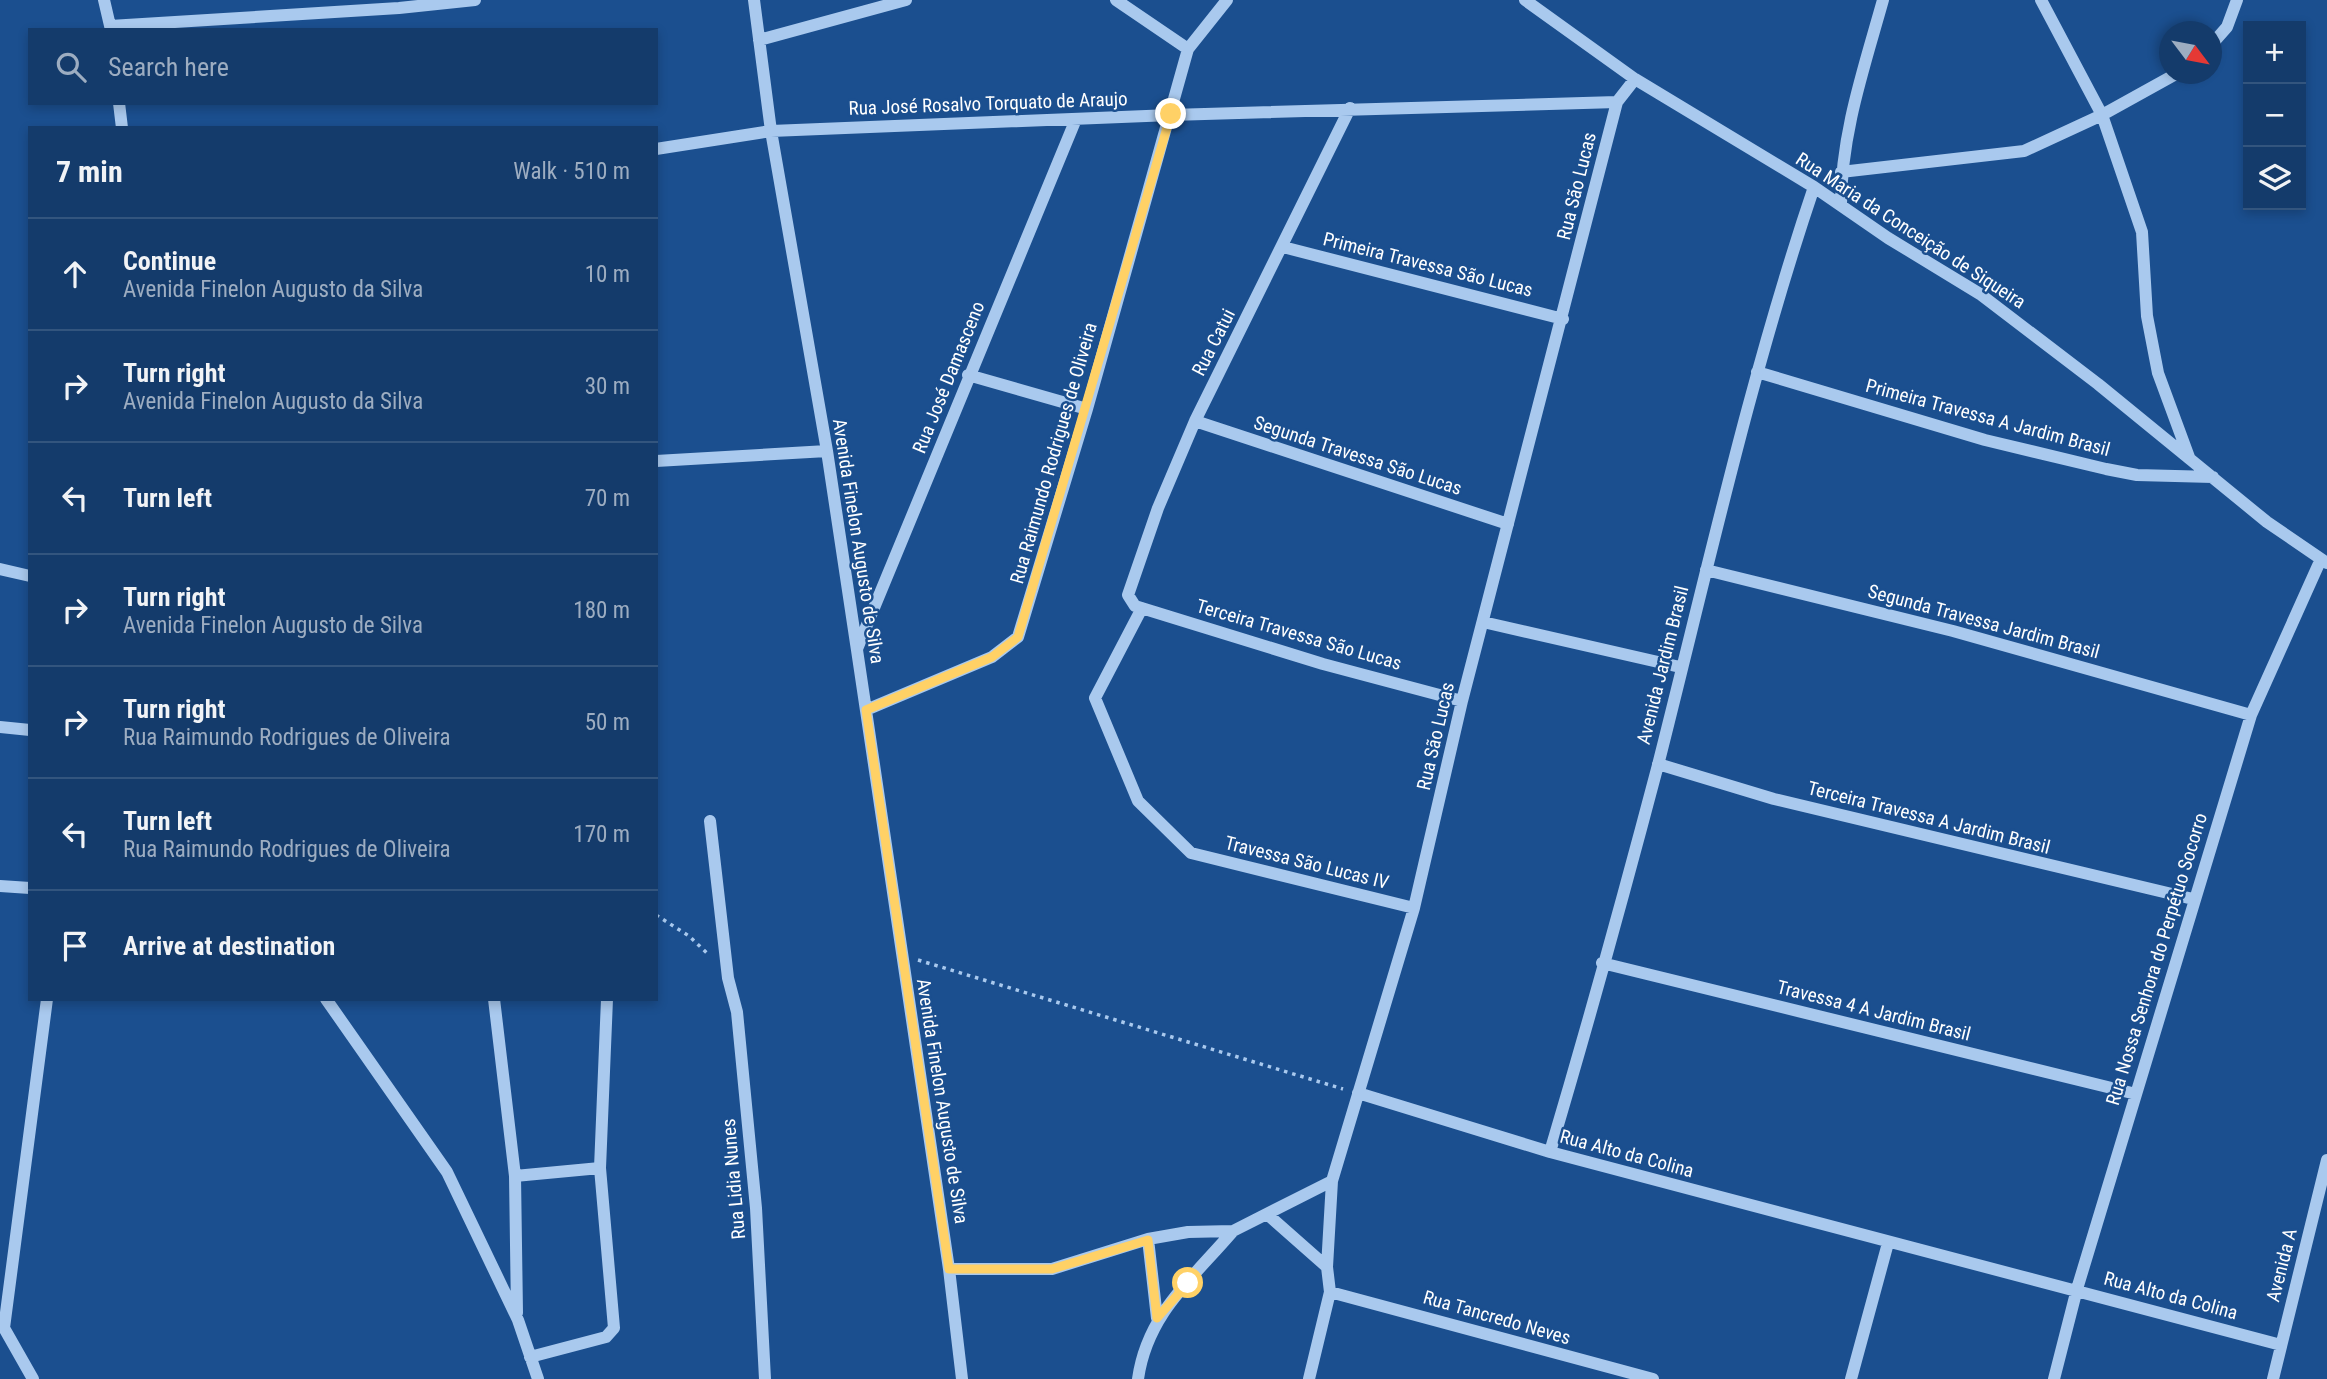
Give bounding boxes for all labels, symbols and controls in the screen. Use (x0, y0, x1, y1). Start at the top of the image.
north arrow (2159, 21, 2222, 84)
map controls (2243, 21, 2306, 210)
button: + (2243, 21, 2306, 84)
search box (28, 28, 658, 105)
icon: search (52, 48, 90, 86)
text: Search here (108, 52, 229, 82)
button: − (2243, 84, 2306, 147)
street label: Rua José Rosalvo Torquato de Araujo (848, 87, 1128, 120)
route end (1155, 98, 1186, 129)
street label: Rua São Lucas (1552, 130, 1601, 242)
street label: Rua Maria da Conceição de Siqueira (1791, 147, 2030, 313)
button: layers (2243, 147, 2306, 210)
text: 7 min (56, 154, 123, 189)
text: Walk · 510 m (513, 158, 630, 185)
street label: Primeira Travessa São Lucas (1321, 227, 1535, 302)
text: Continue (123, 246, 216, 276)
icon: ahead (56, 255, 94, 293)
text: 10 m (585, 261, 630, 288)
text: Avenida Finelon Augusto da Silva (123, 276, 423, 303)
street label: Rua José Damasceno (907, 298, 989, 457)
street label: Rua Catui (1187, 305, 1240, 379)
street label: Rua Raimundo Rodrigues de Oliveira (1005, 320, 1102, 586)
text: Turn right (123, 358, 225, 388)
icon: right (56, 367, 94, 405)
text: 30 m (585, 373, 630, 400)
street label: Primeira Travessa A Jardim Brasil (1863, 374, 2113, 461)
text: Avenida Finelon Augusto da Silva (123, 388, 423, 415)
street label: Segunda Travessa São Lucas (1251, 411, 1465, 500)
street label: Avenida Finelon Augusto de Silva (828, 417, 889, 665)
icon: left (56, 479, 94, 517)
text: Turn left (123, 483, 212, 513)
text: 70 m (585, 485, 630, 512)
street label: Segunda Travessa Jardim Brasil (1865, 579, 2102, 664)
text: Turn right (123, 582, 225, 612)
street label: Avenida Jardim Brasil (1632, 584, 1693, 747)
icon: right (56, 591, 94, 629)
street label: Terceira Travessa São Lucas (1194, 594, 1404, 675)
text: 180 m (573, 597, 630, 624)
text: Avenida Finelon Augusto de Silva (123, 612, 423, 639)
street label: Rua São Lucas (1412, 680, 1459, 792)
text: Turn right (123, 694, 225, 724)
icon: right (56, 703, 94, 741)
text: 50 m (585, 709, 630, 736)
text: Rua Raimundo Rodrigues de Oliveira (123, 724, 451, 751)
street label: Terceira Travessa A Jardim Brasil (1805, 776, 2053, 859)
text: Turn left (123, 806, 212, 836)
street label: Rua Nossa Senhora do Perpétuo Socorro (2101, 810, 2212, 1108)
icon: left (56, 815, 94, 853)
text: 170 m (573, 821, 630, 848)
street label: Travessa São Lucas IV (1222, 831, 1392, 894)
text: Rua Raimundo Rodrigues de Oliveira (123, 836, 451, 863)
icon: arrive (56, 927, 94, 965)
text: Arrive at destination (123, 931, 335, 961)
street label: Travessa 4 A Jardim Brasil (1775, 975, 1973, 1046)
street label: Avenida Finelon Augusto de Silva (912, 977, 973, 1225)
street label: Rua Lidia Nunes (717, 1118, 750, 1240)
street label: Rua Alto da Colina (1557, 1125, 1696, 1182)
street label: Avenida A (2261, 1226, 2302, 1304)
route start (1172, 1267, 1203, 1298)
street label: Rua Alto da Colina (2101, 1267, 2240, 1324)
street label: Rua Tancredo Neves (1421, 1285, 1573, 1350)

